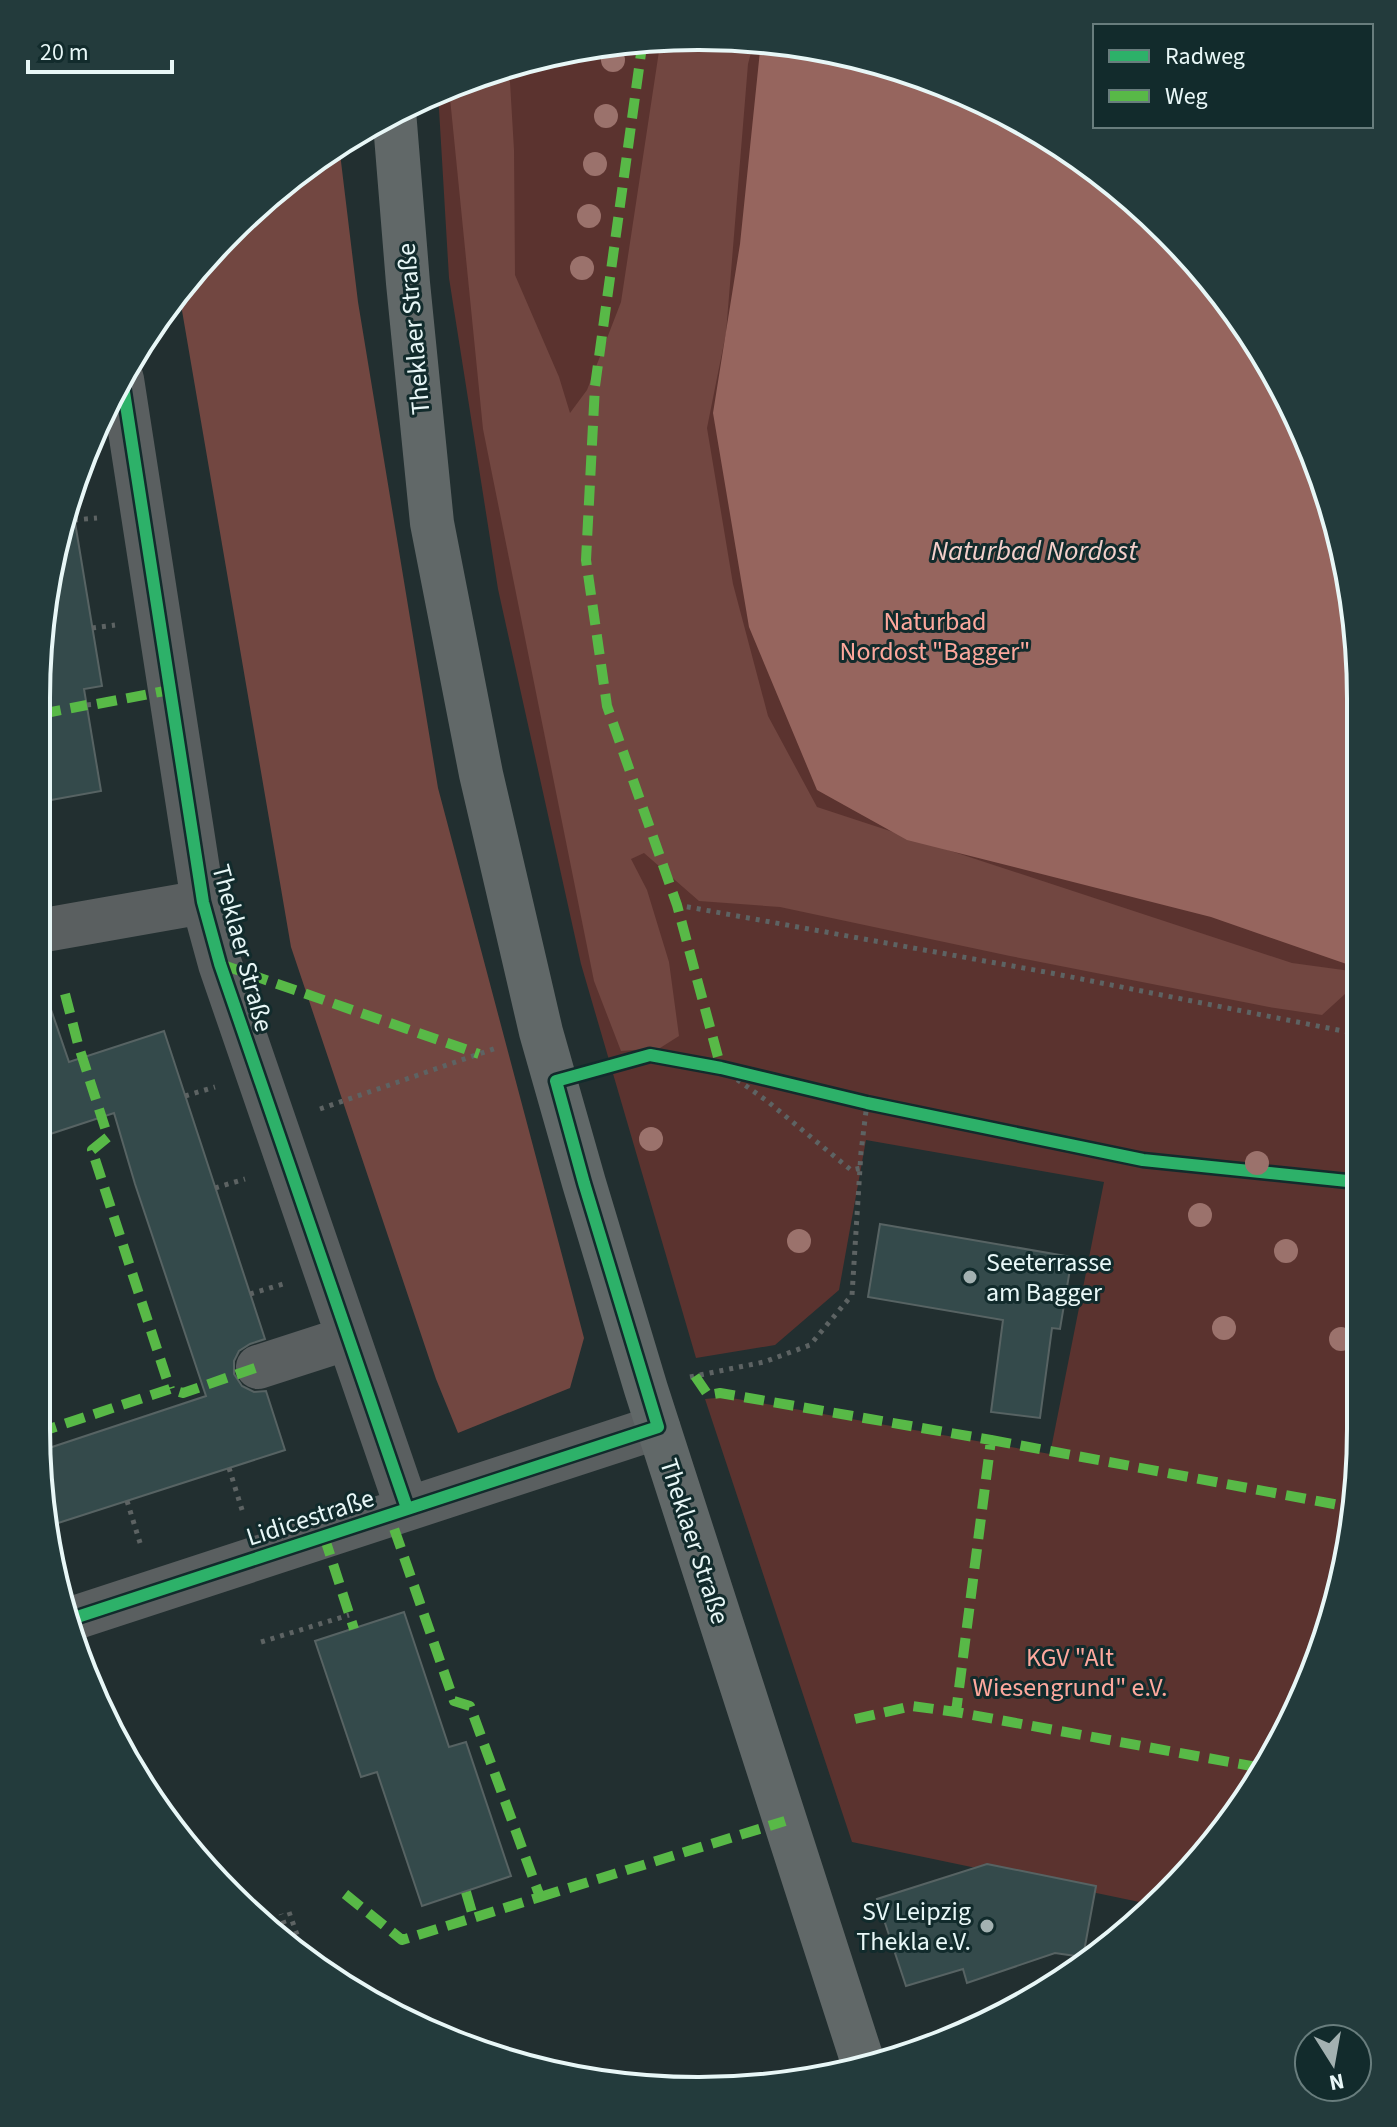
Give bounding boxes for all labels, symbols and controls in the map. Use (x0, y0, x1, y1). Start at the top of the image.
scale bar (28, 24, 172, 74)
legend (1093, 24, 1373, 128)
text: 20 m (40, 35, 89, 70)
text: Radweg (1165, 39, 1245, 74)
text: Weg (1165, 79, 1208, 114)
street label: Theklaer Straße (388, 242, 439, 416)
water label: Naturbad Nordost (931, 531, 1138, 571)
park label: Naturbad Nordost "Bagger" (840, 603, 1030, 670)
street label: Theklaer Straße (202, 860, 283, 1036)
place label: Seeterrasse am Bagger (986, 1244, 1112, 1311)
marker: Seeterrasse am Bagger (961, 1268, 979, 1286)
street label: Theklaer Straße (650, 1454, 739, 1629)
street label: Lidicestraße (241, 1479, 379, 1556)
park label: KGV "Alt Wiesengrund" e.V. (973, 1639, 1167, 1706)
place label: SV Leipzig Thekla e.V. (856, 1893, 971, 1960)
marker: SV Leipzig Thekla e.V. (978, 1917, 996, 1935)
north arrow (1293, 2023, 1373, 2103)
text: N (1326, 2065, 1347, 2099)

